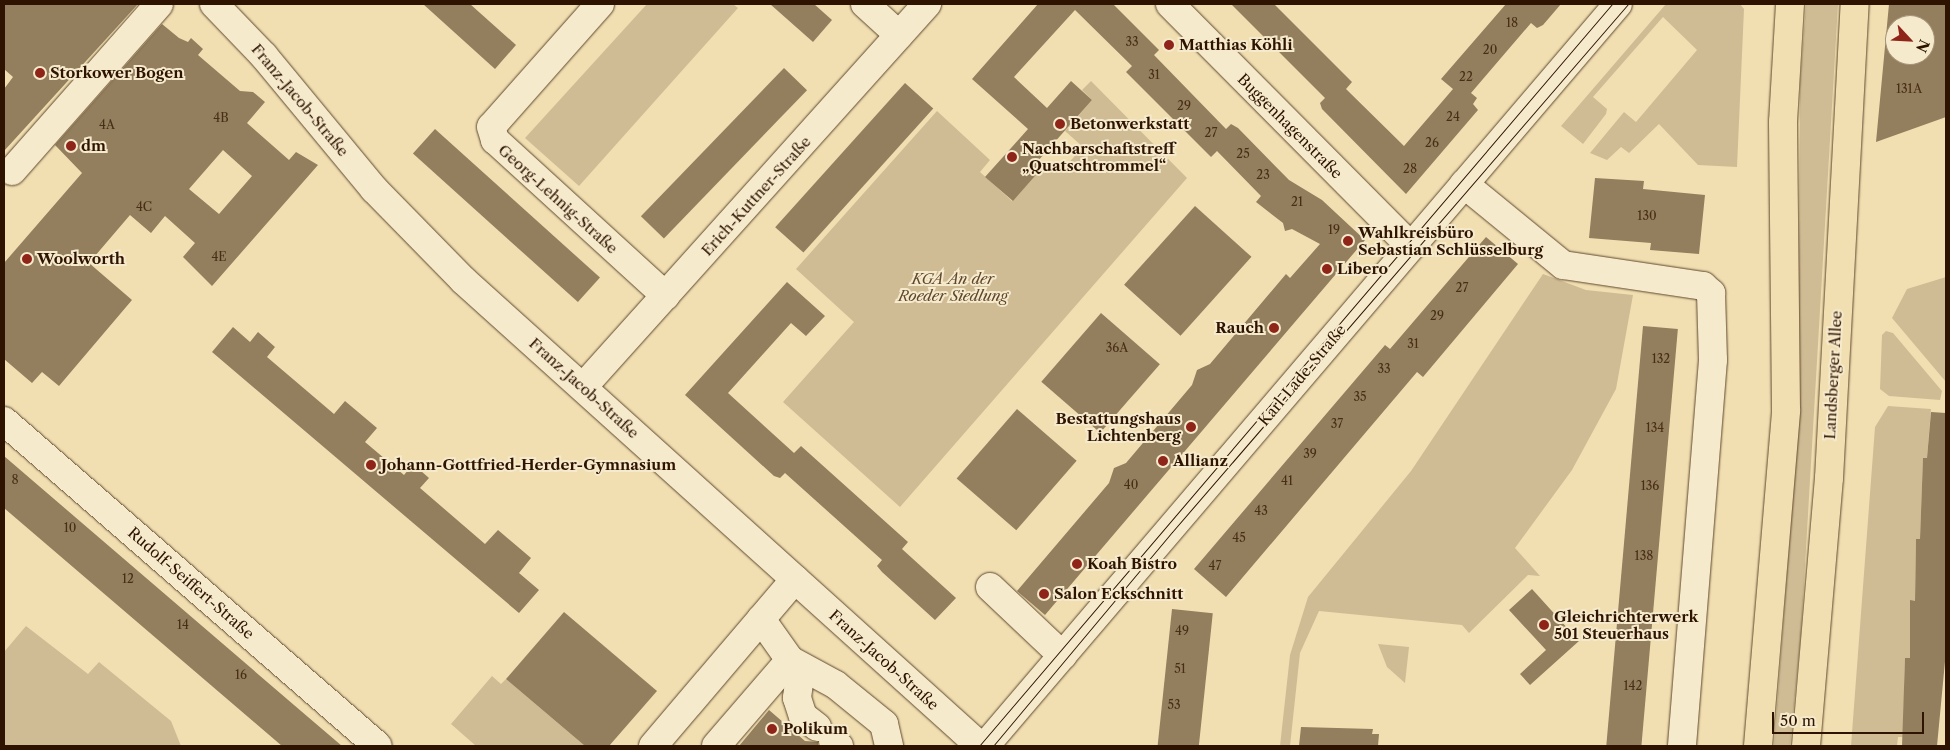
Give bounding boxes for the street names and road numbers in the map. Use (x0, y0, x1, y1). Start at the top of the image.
street label: Franz-Jacob-Straße (248, 40, 352, 160)
street label: Buggenhagenstraße (1234, 70, 1346, 182)
street label: Erich-Kuttner-Straße (698, 133, 814, 259)
street label: Georg-Lehnig-Straße (495, 141, 621, 257)
street label: Landsberger Allee (1821, 310, 1845, 440)
street label: Karl-Lade-Straße (1254, 321, 1350, 429)
street label: Franz-Jacob-Straße (526, 334, 642, 442)
street label: Rudolf-Seiffert-Straße (124, 523, 258, 643)
street label: Franz-Jacob-Straße (826, 606, 942, 714)

